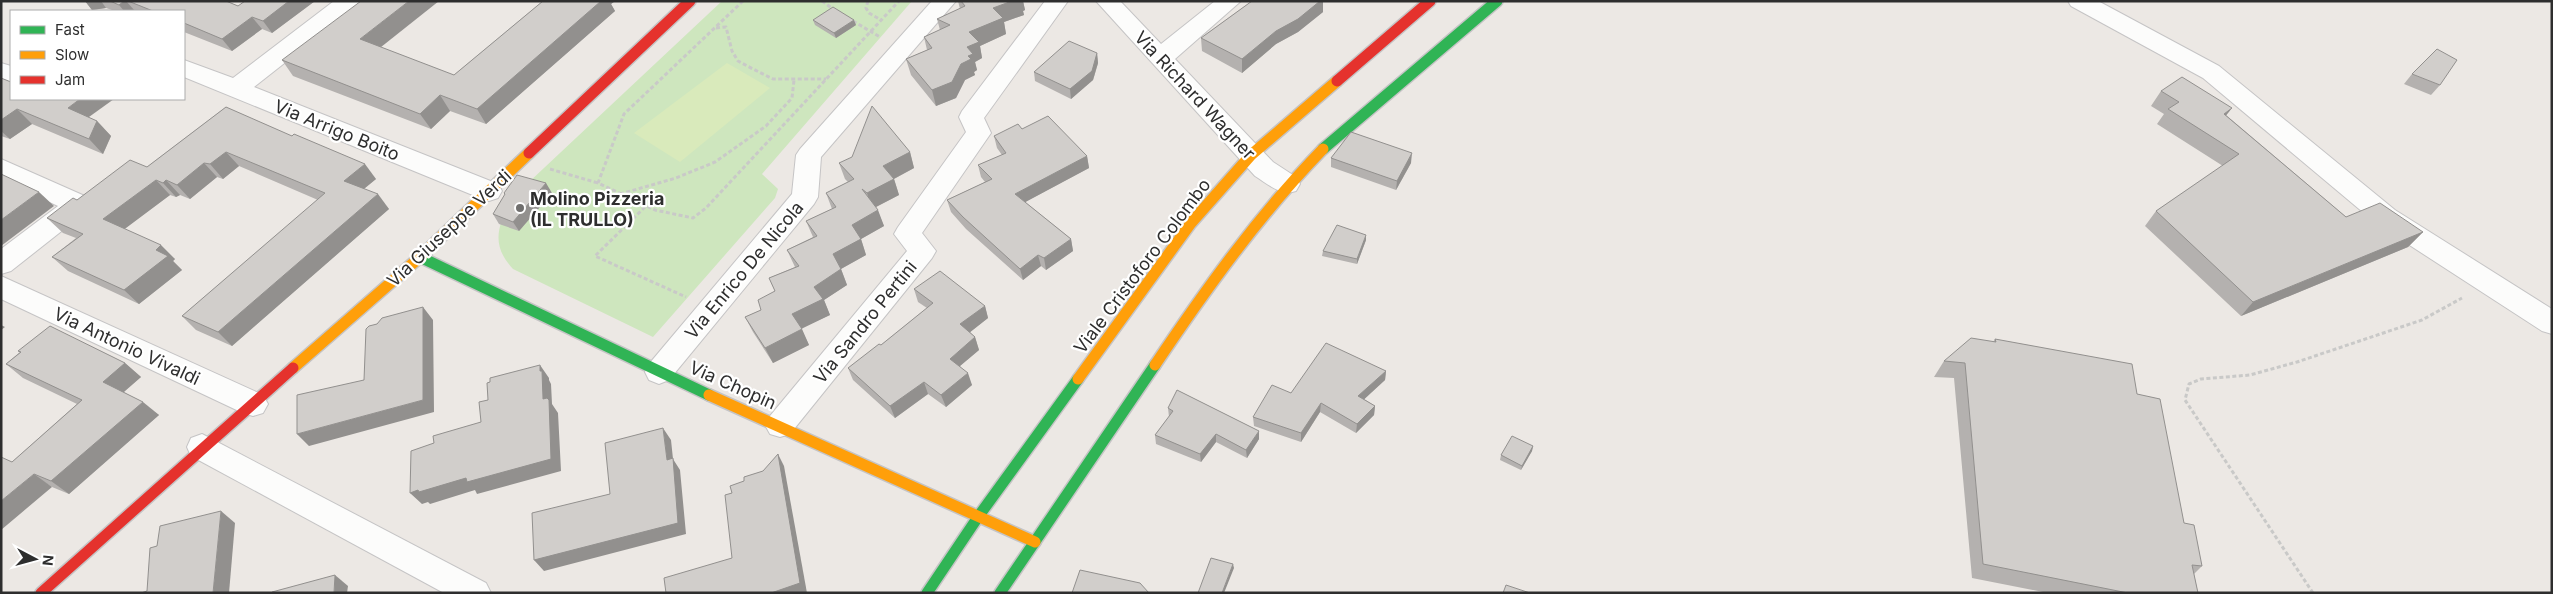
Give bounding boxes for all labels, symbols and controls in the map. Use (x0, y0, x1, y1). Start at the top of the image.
legend (10, 10, 185, 100)
text: Fast (55, 20, 85, 39)
street label: Via Richard Wagner (1130, 27, 1260, 164)
text: Slow (55, 45, 89, 64)
text: Jam (55, 70, 85, 89)
street label: Via Arrigo Boito (271, 95, 403, 165)
street label: Via Giuseppe Verdi (383, 165, 515, 291)
street label: Viale Cristoforo Colombo (1069, 175, 1215, 357)
place label: Molino Pizzeria (IL TRULLO) (530, 188, 664, 230)
street label: Via Enrico De Nicola (680, 197, 808, 343)
marker: Molino Pizzeria (IL TRULLO) (514, 202, 526, 214)
street label: Via Sandro Pertini (809, 256, 921, 388)
street label: Via Antonio Vivaldi (51, 303, 203, 389)
street label: Via Chopin (686, 357, 780, 413)
north arrow (10, 534, 60, 584)
text: N (39, 554, 57, 567)

